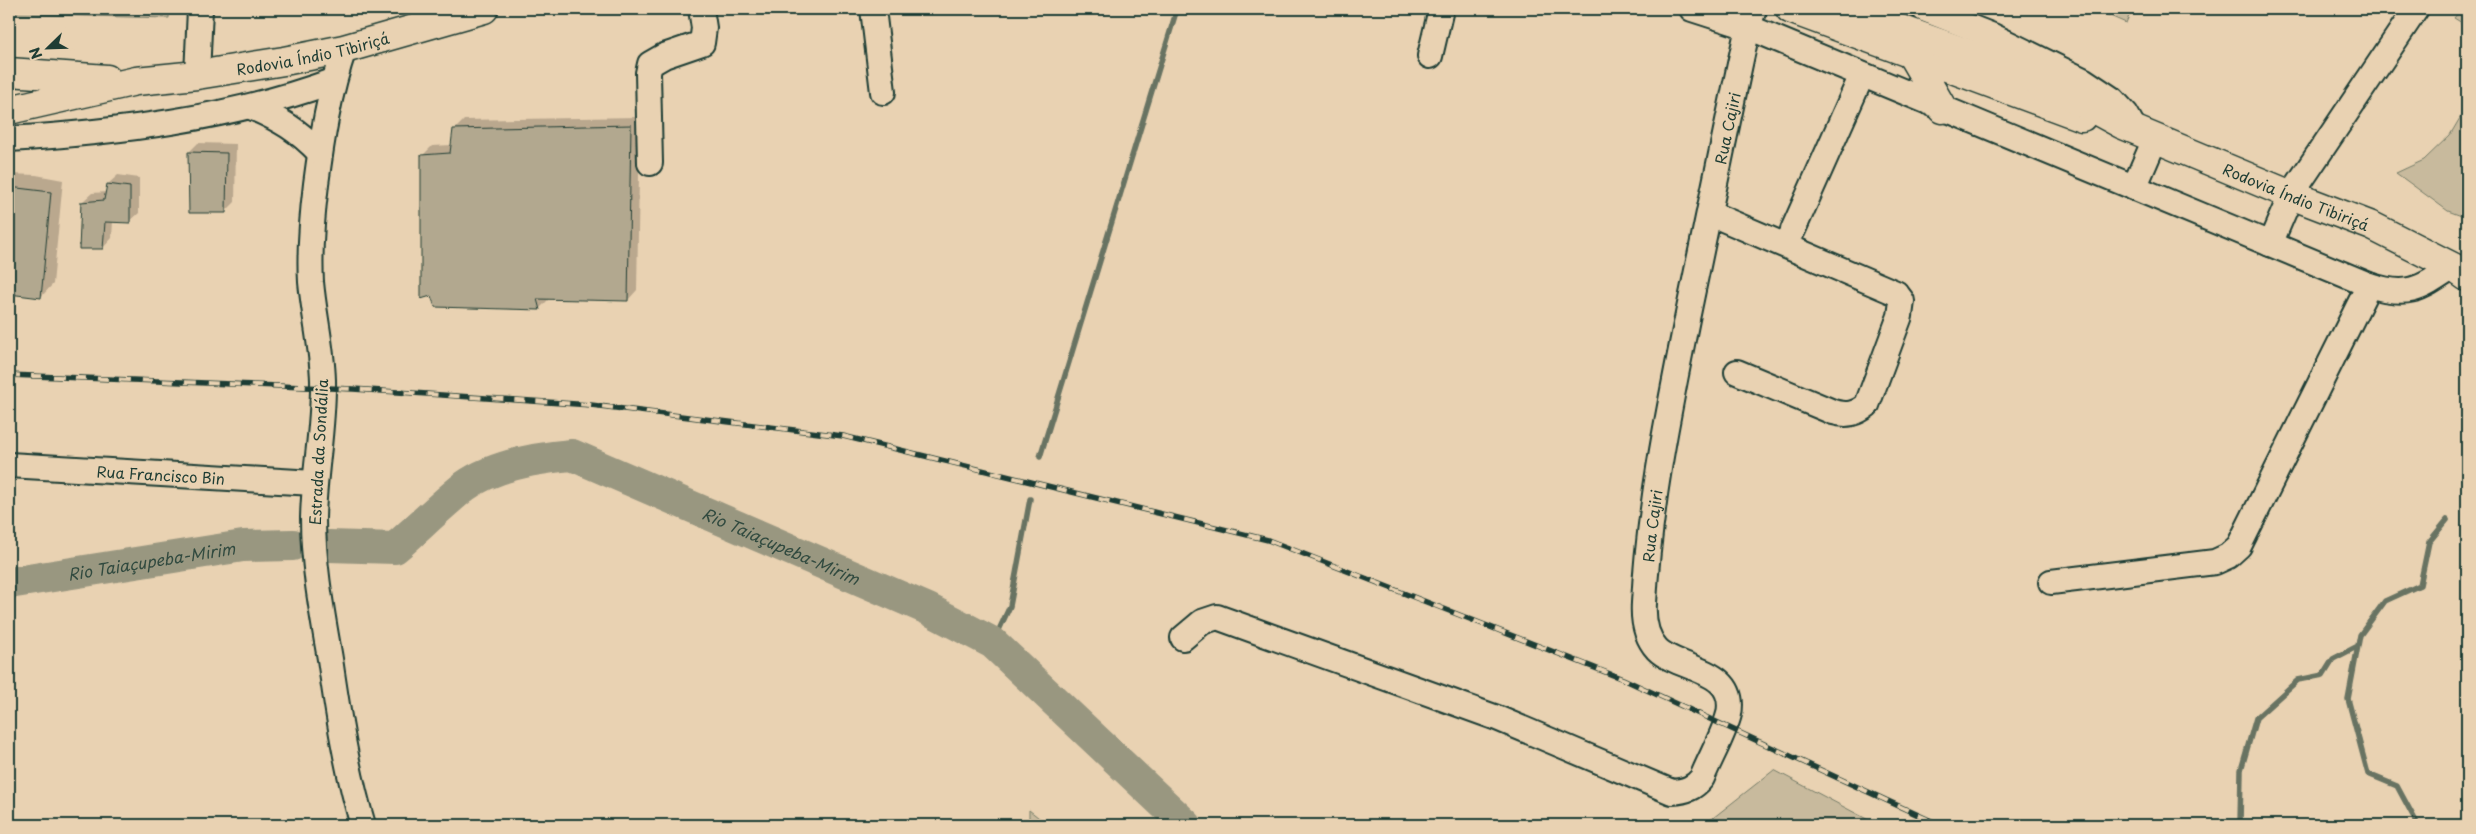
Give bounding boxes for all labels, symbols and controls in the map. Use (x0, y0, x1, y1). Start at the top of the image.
north arrow (22, 22, 72, 72)
street label: Rodovia Índio Tibiriçá (234, 25, 391, 80)
text: N (24, 44, 47, 62)
street label: Rua Cajiri (1708, 90, 1745, 166)
street label: Rodovia Índio Tibiriçá (2220, 156, 2373, 235)
street label: Estrada da Sondália (303, 377, 333, 526)
street label: Rua Francisco Bin (96, 459, 226, 489)
street label: Rua Cajiri (1635, 488, 1667, 563)
water label: Rio Taiaçupeba-Mirim (699, 501, 864, 590)
water label: Rio Taiaçupeba-Mirim (66, 535, 237, 586)

